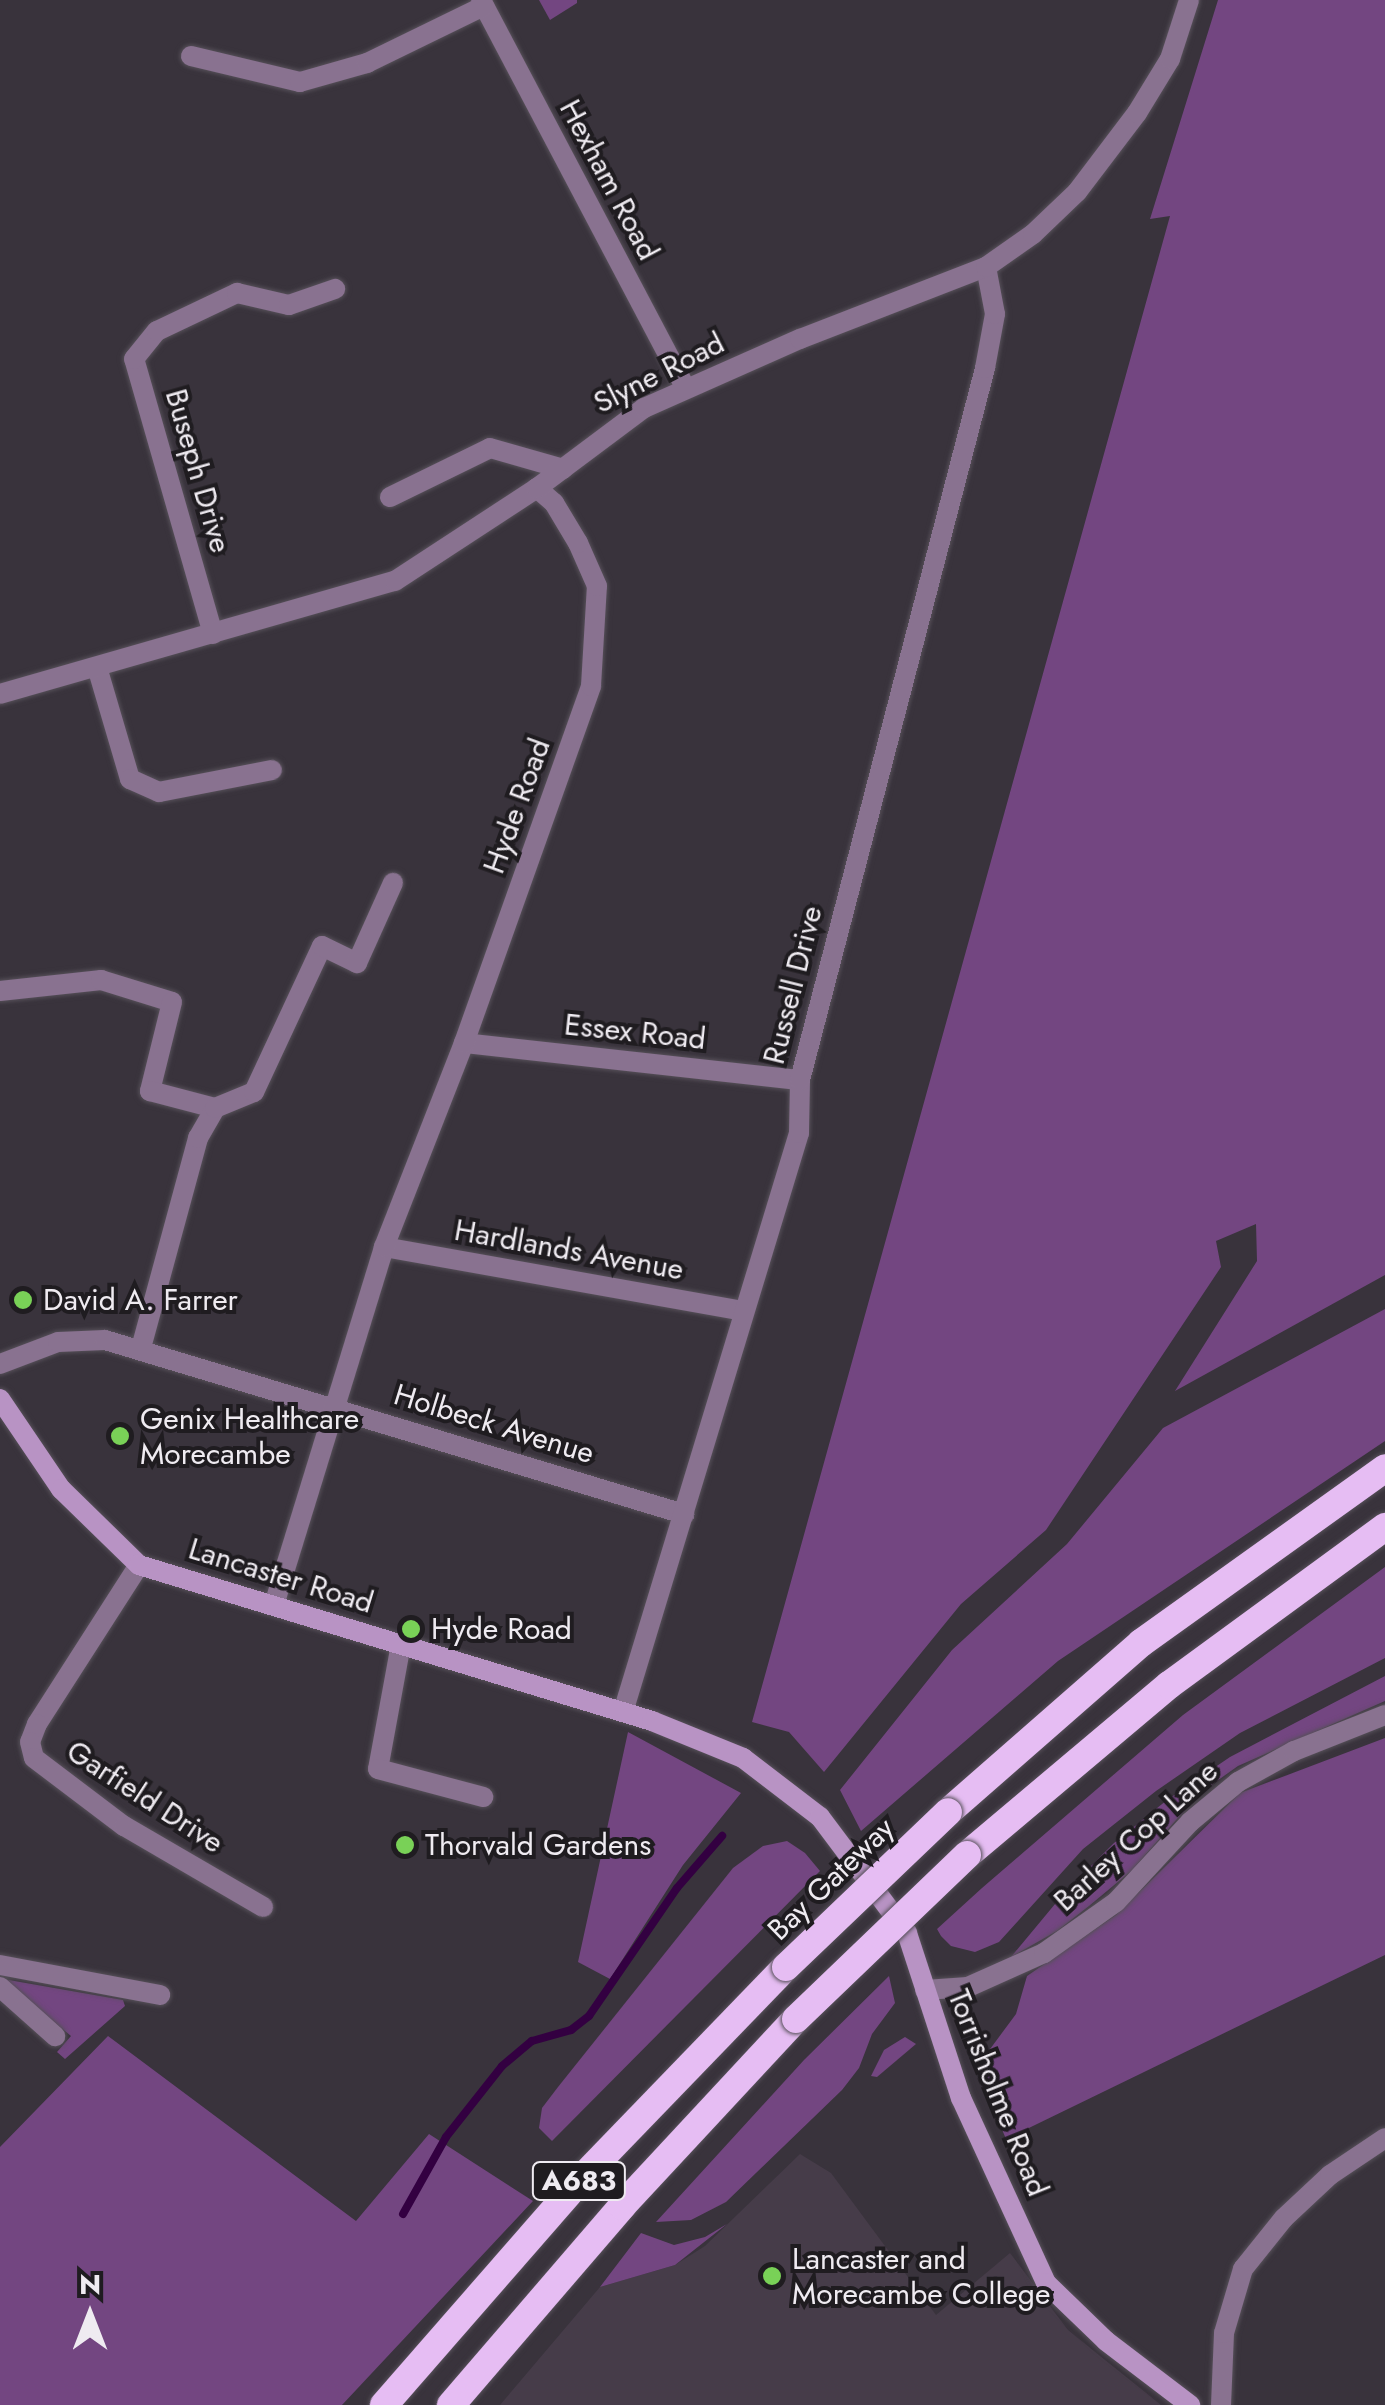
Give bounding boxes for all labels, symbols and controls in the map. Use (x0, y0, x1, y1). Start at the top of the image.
street label: Hexham Road (552, 94, 666, 266)
street label: Slyne Road (588, 325, 730, 421)
street label: Buseph Drive (157, 385, 239, 557)
street label: Hyde Road (476, 734, 558, 878)
street label: Russell Drive (756, 902, 830, 1068)
street label: Essex Road (563, 1007, 707, 1057)
street label: Hardlands Avenue (452, 1212, 686, 1288)
place label: David A. Farrer (43, 1282, 238, 1318)
marker: David A. Farrer (12, 1289, 34, 1311)
street label: Holbeck Avenue (390, 1376, 598, 1472)
place label: Genix Healthcare Morecambe (140, 1401, 359, 1472)
marker: Genix Healthcare Morecambe (109, 1425, 131, 1447)
street label: Lancaster Road (184, 1531, 378, 1621)
place label: Hyde Road (431, 1611, 572, 1647)
marker: Hyde Road (400, 1618, 422, 1640)
street label: Garfield Drive (60, 1733, 230, 1861)
street label: Barley Cop Lane (1047, 1753, 1225, 1919)
street label: Bay Gateway (761, 1810, 901, 1948)
place label: Thorvald Gardens (425, 1827, 651, 1863)
marker: Thorvald Gardens (394, 1834, 416, 1856)
street label: Torrisholme Road (940, 1985, 1056, 2201)
road number: A683 (532, 2158, 626, 2204)
place label: Lancaster and Morecambe College (792, 2241, 1050, 2312)
text: N (79, 2264, 101, 2305)
north arrow (40, 2265, 140, 2365)
marker: Lancaster and Morecambe College (761, 2265, 783, 2287)

